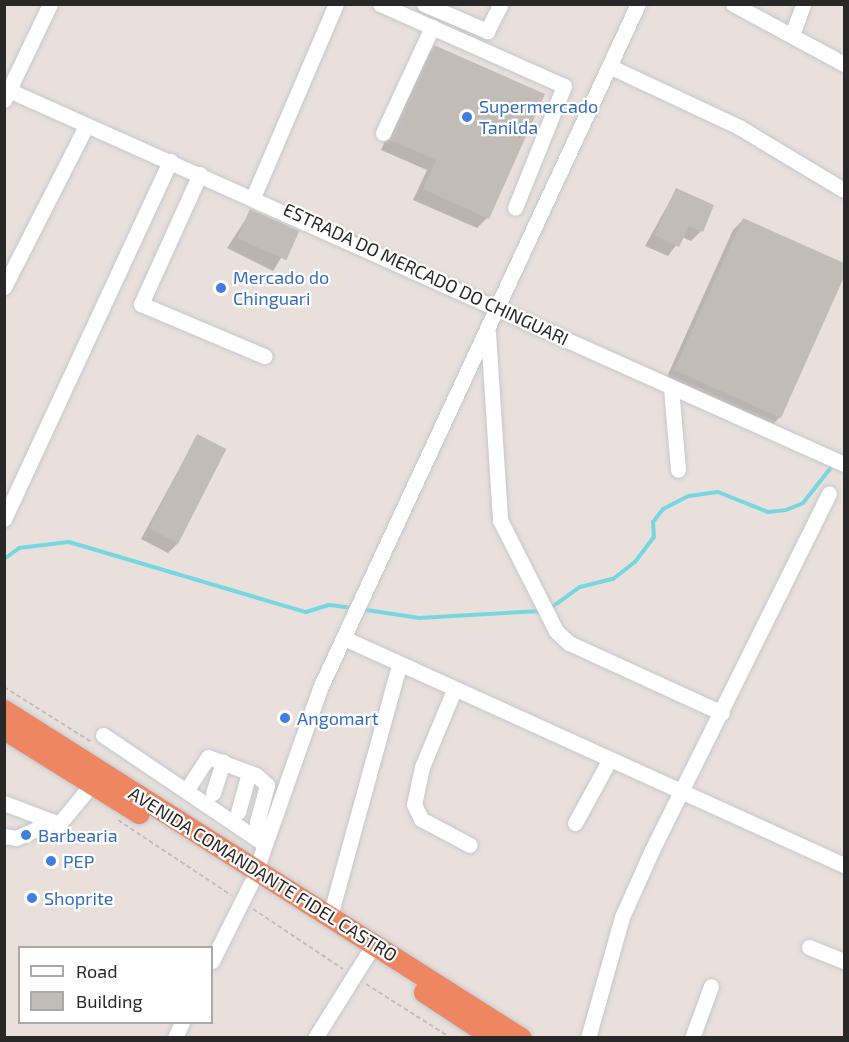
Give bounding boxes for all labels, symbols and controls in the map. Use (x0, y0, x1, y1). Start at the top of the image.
place label: Supermercado Tanilda (479, 96, 598, 138)
marker: Supermercado Tanilda (460, 110, 474, 124)
street label: ESTRADA DO MERCADO DO CHINGUARI (280, 198, 572, 350)
place label: Mercado do Chinguari (233, 267, 329, 310)
marker: Mercado do Chinguari (214, 281, 228, 295)
place label: Angomart (297, 707, 379, 729)
marker: Angomart (278, 711, 292, 725)
street label: AVENIDA COMANDANTE FIDEL CASTRO (125, 782, 401, 966)
place label: Barbearia (38, 824, 118, 846)
marker: Barbearia (19, 828, 33, 842)
place label: PEP (63, 850, 94, 872)
marker: PEP (44, 854, 58, 868)
place label: Shoprite (44, 887, 113, 909)
marker: Shoprite (25, 891, 39, 905)
legend (18, 946, 213, 1024)
text: Road (76, 960, 117, 982)
text: Building (76, 990, 143, 1012)

